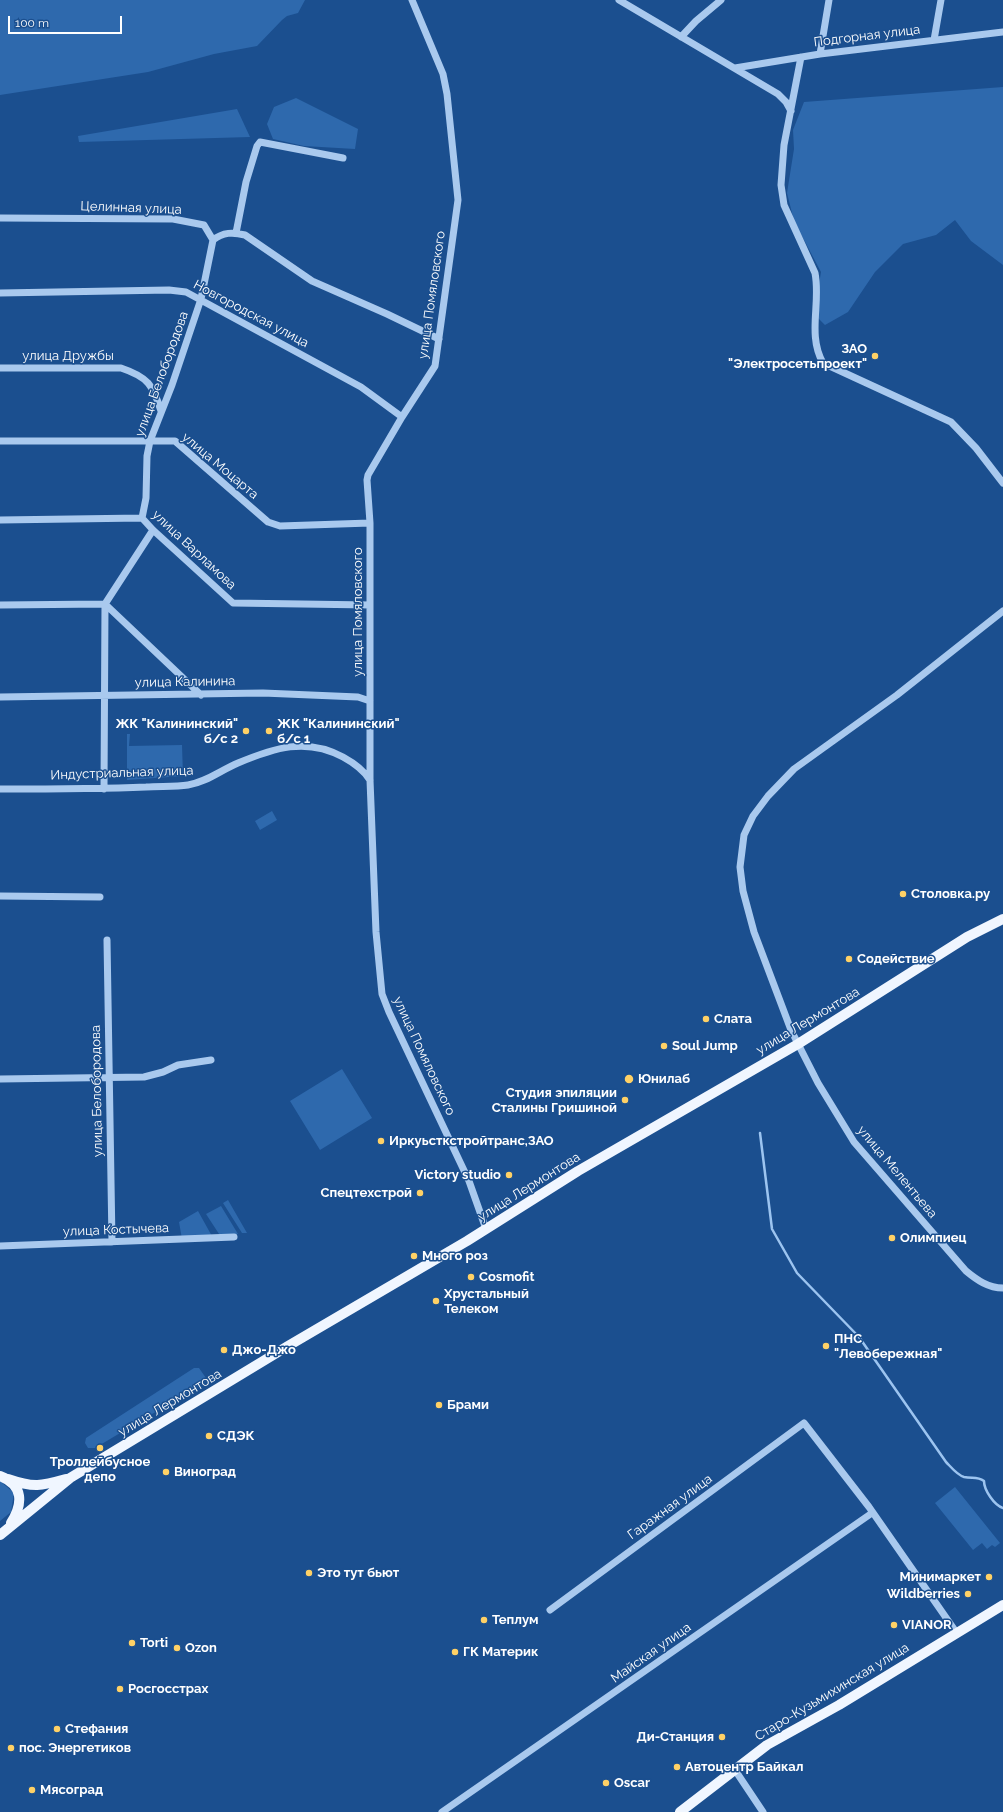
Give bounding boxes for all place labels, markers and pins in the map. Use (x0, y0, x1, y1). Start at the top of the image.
place label: ЗАО "Электросетьпроект" (728, 341, 867, 372)
marker: ЗАО "Электросетьпроект" (870, 351, 880, 361)
place label: ЖК "Калининский" б/с 2 (115, 716, 238, 747)
place label: ЖК "Калининский" б/с 1 (277, 716, 400, 747)
marker: ЖК "Калининский" б/с 2 (241, 726, 251, 736)
marker: ЖК "Калининский" б/с 1 (264, 726, 274, 736)
place label: Столовка.ру (911, 886, 990, 902)
marker: Столовка.ру (898, 889, 908, 899)
place label: Содействие (857, 951, 935, 967)
marker: Содействие (844, 954, 854, 964)
place label: Слата (714, 1011, 752, 1027)
marker: Слата (701, 1014, 711, 1024)
place label: Soul Jump (672, 1038, 738, 1054)
marker: Soul Jump (659, 1041, 669, 1051)
place label: Юнилаб (638, 1071, 690, 1087)
marker: Юнилаб (623, 1073, 635, 1085)
place label: Студия эпиляции Сталины Гришиной (492, 1085, 617, 1116)
marker: Студия эпиляции Сталины Гришиной (620, 1095, 630, 1105)
place label: Иркуьсткстройтранс,ЗАО (389, 1133, 554, 1149)
marker: Иркуьсткстройтранс,ЗАО (376, 1136, 386, 1146)
place label: Victory studio (414, 1167, 501, 1183)
marker: Victory studio (504, 1170, 514, 1180)
place label: Спецтехстрой (321, 1185, 412, 1201)
marker: Спецтехстрой (415, 1188, 425, 1198)
place label: Олимпиец (900, 1230, 966, 1246)
marker: Олимпиец (887, 1233, 897, 1243)
place label: Много роз (422, 1248, 488, 1264)
marker: Много роз (409, 1251, 419, 1261)
place label: Cosmofit (479, 1269, 534, 1285)
marker: Cosmofit (466, 1272, 476, 1282)
place label: Хрустальный Телеком (444, 1286, 529, 1317)
marker: Хрустальный Телеком (431, 1296, 441, 1306)
place label: ПНС "Левобережная" (834, 1331, 942, 1362)
marker: ПНС "Левобережная" (821, 1341, 831, 1351)
place label: Джо-Джо (232, 1342, 296, 1358)
marker: Джо-Джо (219, 1345, 229, 1355)
place label: Брами (447, 1397, 489, 1413)
marker: Брами (434, 1400, 444, 1410)
place label: СДЭК (217, 1428, 254, 1444)
marker: СДЭК (204, 1431, 214, 1441)
marker: Троллейбусное депо (95, 1443, 105, 1453)
place label: Троллейбусное депо (50, 1454, 150, 1485)
place label: Виноград (174, 1464, 236, 1480)
marker: Виноград (161, 1467, 171, 1477)
place label: Это тут бьют (317, 1565, 399, 1581)
marker: Это тут бьют (304, 1568, 314, 1578)
place label: Минимаркет (899, 1569, 981, 1585)
marker: Минимаркет (984, 1572, 994, 1582)
place label: Wildberries (887, 1586, 960, 1602)
marker: Wildberries (963, 1589, 973, 1599)
place label: Теплум (492, 1612, 539, 1628)
marker: Теплум (479, 1615, 489, 1625)
place label: VIANOR (902, 1617, 952, 1633)
marker: VIANOR (889, 1620, 899, 1630)
place label: Torti (140, 1635, 168, 1651)
marker: Torti (127, 1638, 137, 1648)
place label: Ozon (185, 1640, 217, 1656)
marker: Ozon (172, 1643, 182, 1653)
place label: ГК Материк (463, 1644, 538, 1660)
marker: ГК Материк (450, 1647, 460, 1657)
place label: Росгосстрах (128, 1681, 208, 1697)
marker: Росгосстрах (115, 1684, 125, 1694)
place label: Стефания (65, 1721, 128, 1737)
marker: Стефания (52, 1724, 62, 1734)
place label: Ди-Станция (636, 1729, 714, 1745)
marker: Ди-Станция (717, 1732, 727, 1742)
place label: пос. Энергетиков (19, 1740, 131, 1756)
marker: пос. Энергетиков (6, 1743, 16, 1753)
place label: Автоцентр Байкал (685, 1759, 804, 1775)
marker: Автоцентр Байкал (672, 1762, 682, 1772)
place label: Oscar (614, 1775, 650, 1791)
marker: Oscar (601, 1778, 611, 1788)
place label: Мясоград (40, 1782, 103, 1798)
marker: Мясоград (27, 1785, 37, 1795)

